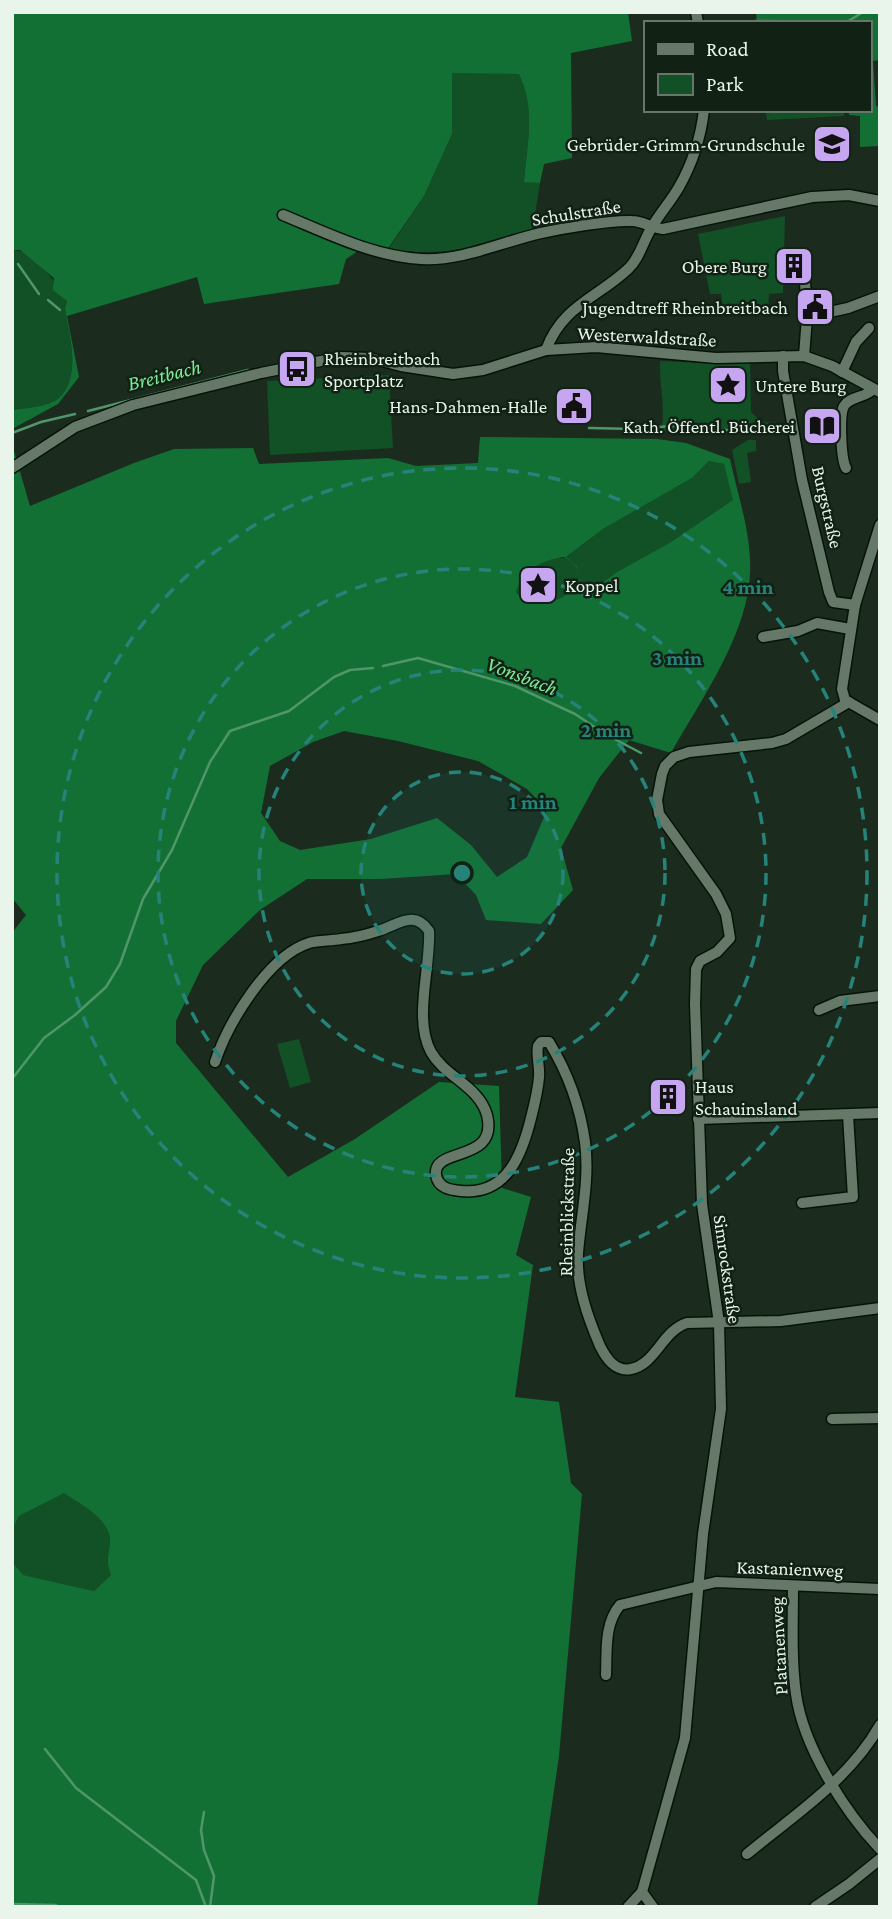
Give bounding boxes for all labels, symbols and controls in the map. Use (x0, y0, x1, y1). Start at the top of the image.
legend (644, 21, 871, 112)
text: Road (706, 37, 749, 61)
text: Park (706, 72, 743, 96)
school or university icon: Gebrüder-Grimm-Grundschule (811, 123, 853, 165)
place label: Gebrüder-Grimm-Grundschule (567, 134, 805, 155)
street label: Schulstraße (530, 195, 622, 230)
building icon: Obere Burg (773, 245, 815, 287)
place label: Obere Burg (682, 256, 767, 277)
public building icon: Jugendtreff Rheinbreitbach (794, 286, 836, 328)
place label: Jugendtreff Rheinbreitbach (580, 297, 788, 318)
street label: Westerwaldstraße (577, 322, 717, 351)
bus stop icon: Rheinbreitbach Sportplatz (276, 348, 318, 390)
place label: Rheinbreitbach Sportplatz (324, 348, 441, 391)
water label: Breitbach (125, 354, 203, 396)
place icon: Untere Burg (707, 364, 749, 406)
place label: Untere Burg (755, 375, 846, 396)
public building icon: Hans-Dahmen-Halle (553, 385, 595, 427)
place label: Hans-Dahmen-Halle (389, 396, 547, 417)
library icon: Kath. Öffentl. Bücherei (801, 405, 843, 447)
place label: Kath. Öffentl. Bücherei (623, 416, 795, 437)
street label: Burgstraße (808, 464, 847, 550)
place icon: Koppel (517, 564, 559, 606)
place label: Koppel (565, 575, 618, 596)
text: 4 min (722, 575, 774, 599)
text: 3 min (652, 646, 702, 670)
water label: Vonsbach (483, 652, 561, 700)
text: 2 min (581, 718, 631, 742)
text: 1 min (509, 790, 557, 814)
centre of rings (450, 861, 474, 885)
building icon: Haus Schauinsland (647, 1076, 689, 1118)
place label: Haus Schauinsland (695, 1076, 797, 1119)
street label: Rheinblickstraße (555, 1148, 578, 1276)
street label: Simrockstraße (709, 1213, 746, 1325)
street label: Kastanienweg (736, 1556, 844, 1581)
street label: Platanenweg (765, 1596, 792, 1696)

